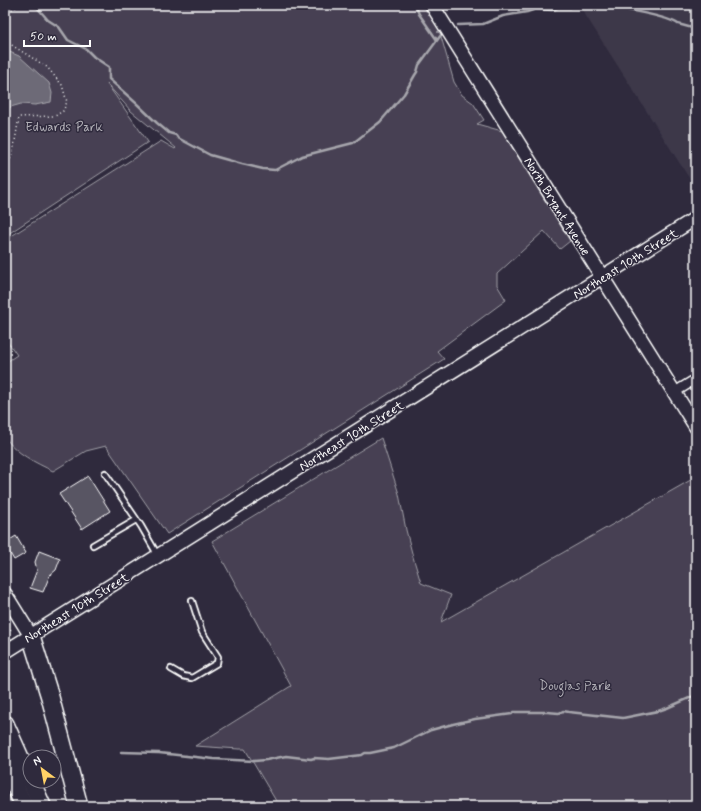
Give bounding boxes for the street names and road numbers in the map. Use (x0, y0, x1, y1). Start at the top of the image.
street label: North Bryant Avenue (520, 154, 594, 259)
street label: Northeast 10th Street (570, 225, 682, 303)
street label: Northeast 10th Street (296, 397, 408, 475)
street label: Northeast 10th Street (21, 569, 133, 647)

